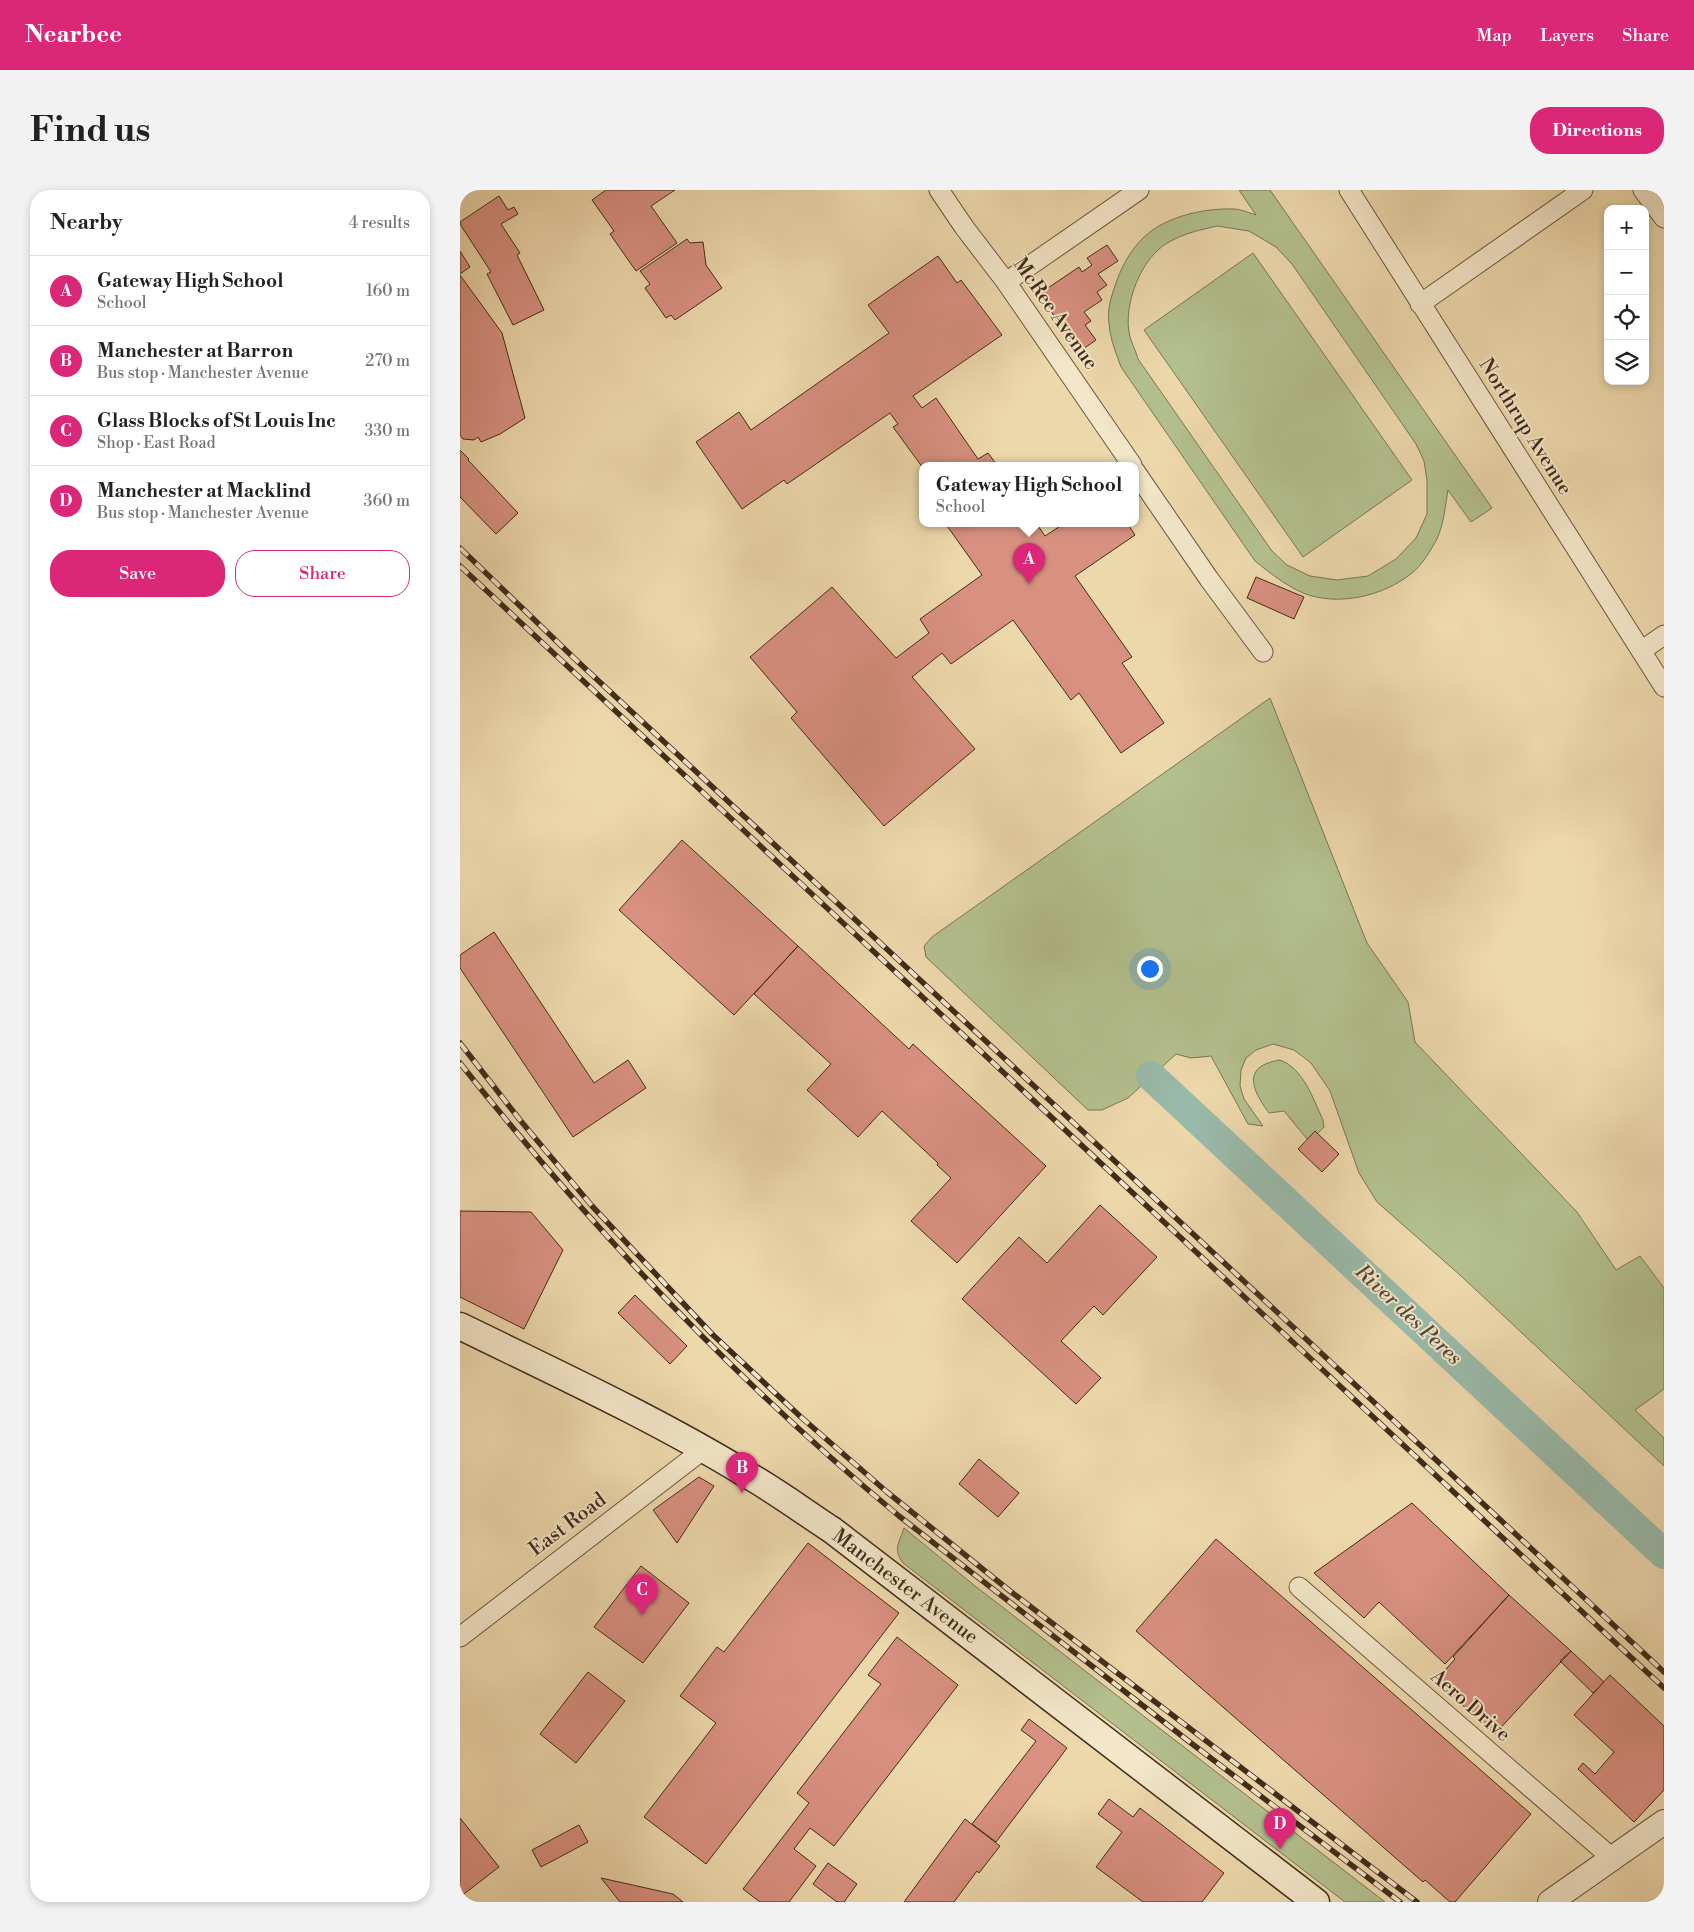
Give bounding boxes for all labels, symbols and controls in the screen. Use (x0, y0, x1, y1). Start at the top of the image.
text: Nearbee (25, 20, 122, 50)
text: Map (1477, 24, 1512, 47)
text: Layers (1540, 24, 1594, 47)
text: Share (1622, 24, 1669, 47)
button: Directions (1530, 107, 1664, 154)
text: Find us (30, 109, 150, 152)
map controls (1604, 205, 1649, 385)
button: + (1604, 205, 1649, 250)
text: Nearby (50, 210, 123, 236)
text: 4 results (349, 213, 410, 233)
button: − (1604, 250, 1649, 295)
street label: McRee Avenue (1007, 253, 1103, 375)
text: Gateway High School (97, 269, 283, 293)
text: A (60, 281, 72, 301)
text: 160 m (366, 281, 410, 301)
text: School (97, 293, 146, 313)
button: locate (1604, 295, 1649, 340)
text: Manchester at Barron (97, 339, 293, 363)
button: layers (1604, 340, 1649, 385)
text: B (60, 351, 72, 371)
text: 270 m (365, 351, 410, 371)
street label: Northrup Avenue (1473, 354, 1577, 500)
text: Bus stop · Manchester Avenue (97, 363, 309, 383)
text: Glass Blocks of St Louis Inc (97, 409, 336, 433)
text: C (60, 421, 72, 441)
text: 330 m (364, 421, 410, 441)
text: Shop · East Road (97, 433, 216, 453)
popup (919, 462, 1139, 527)
text: Gateway High School (936, 473, 1122, 497)
text: Manchester at Macklind (97, 479, 312, 503)
text: D (60, 491, 72, 511)
text: 360 m (364, 491, 410, 511)
text: School (936, 497, 985, 517)
text: Bus stop · Manchester Avenue (97, 503, 309, 523)
pin: A (1013, 543, 1045, 584)
button: Save (50, 550, 225, 597)
button: Share (235, 550, 410, 597)
your location (1137, 956, 1163, 982)
water label: River des Peres (1349, 1258, 1467, 1371)
pin: B (726, 1452, 758, 1493)
street label: East Road (524, 1487, 612, 1562)
street label: Manchester Avenue (827, 1524, 983, 1650)
pin: C (626, 1574, 658, 1615)
street label: Aero Drive (1424, 1664, 1515, 1748)
pin: D (1264, 1808, 1296, 1849)

